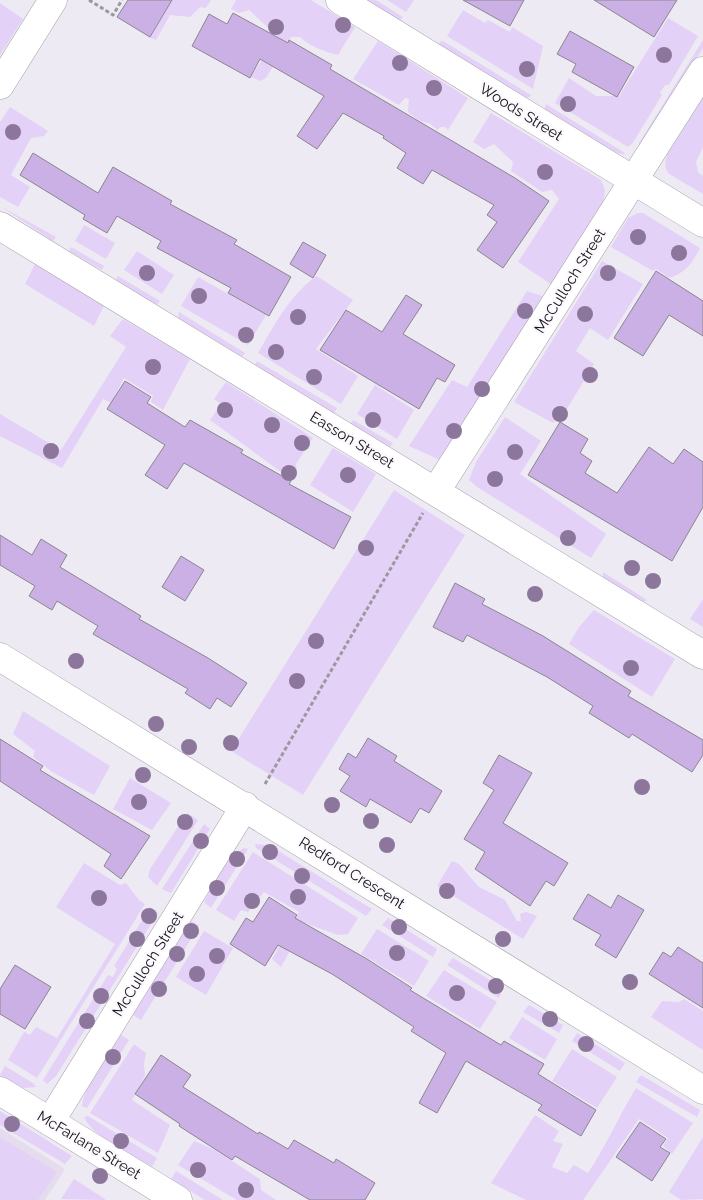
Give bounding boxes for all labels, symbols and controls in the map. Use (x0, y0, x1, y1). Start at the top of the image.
street label: Woods Street (476, 79, 566, 145)
street label: McCulloch Street (531, 225, 609, 337)
street label: Easson Street (307, 408, 397, 472)
street label: Redford Crescent (296, 833, 408, 913)
street label: McCulloch Street (109, 908, 187, 1020)
street label: McFarlane Street (34, 1107, 144, 1183)

